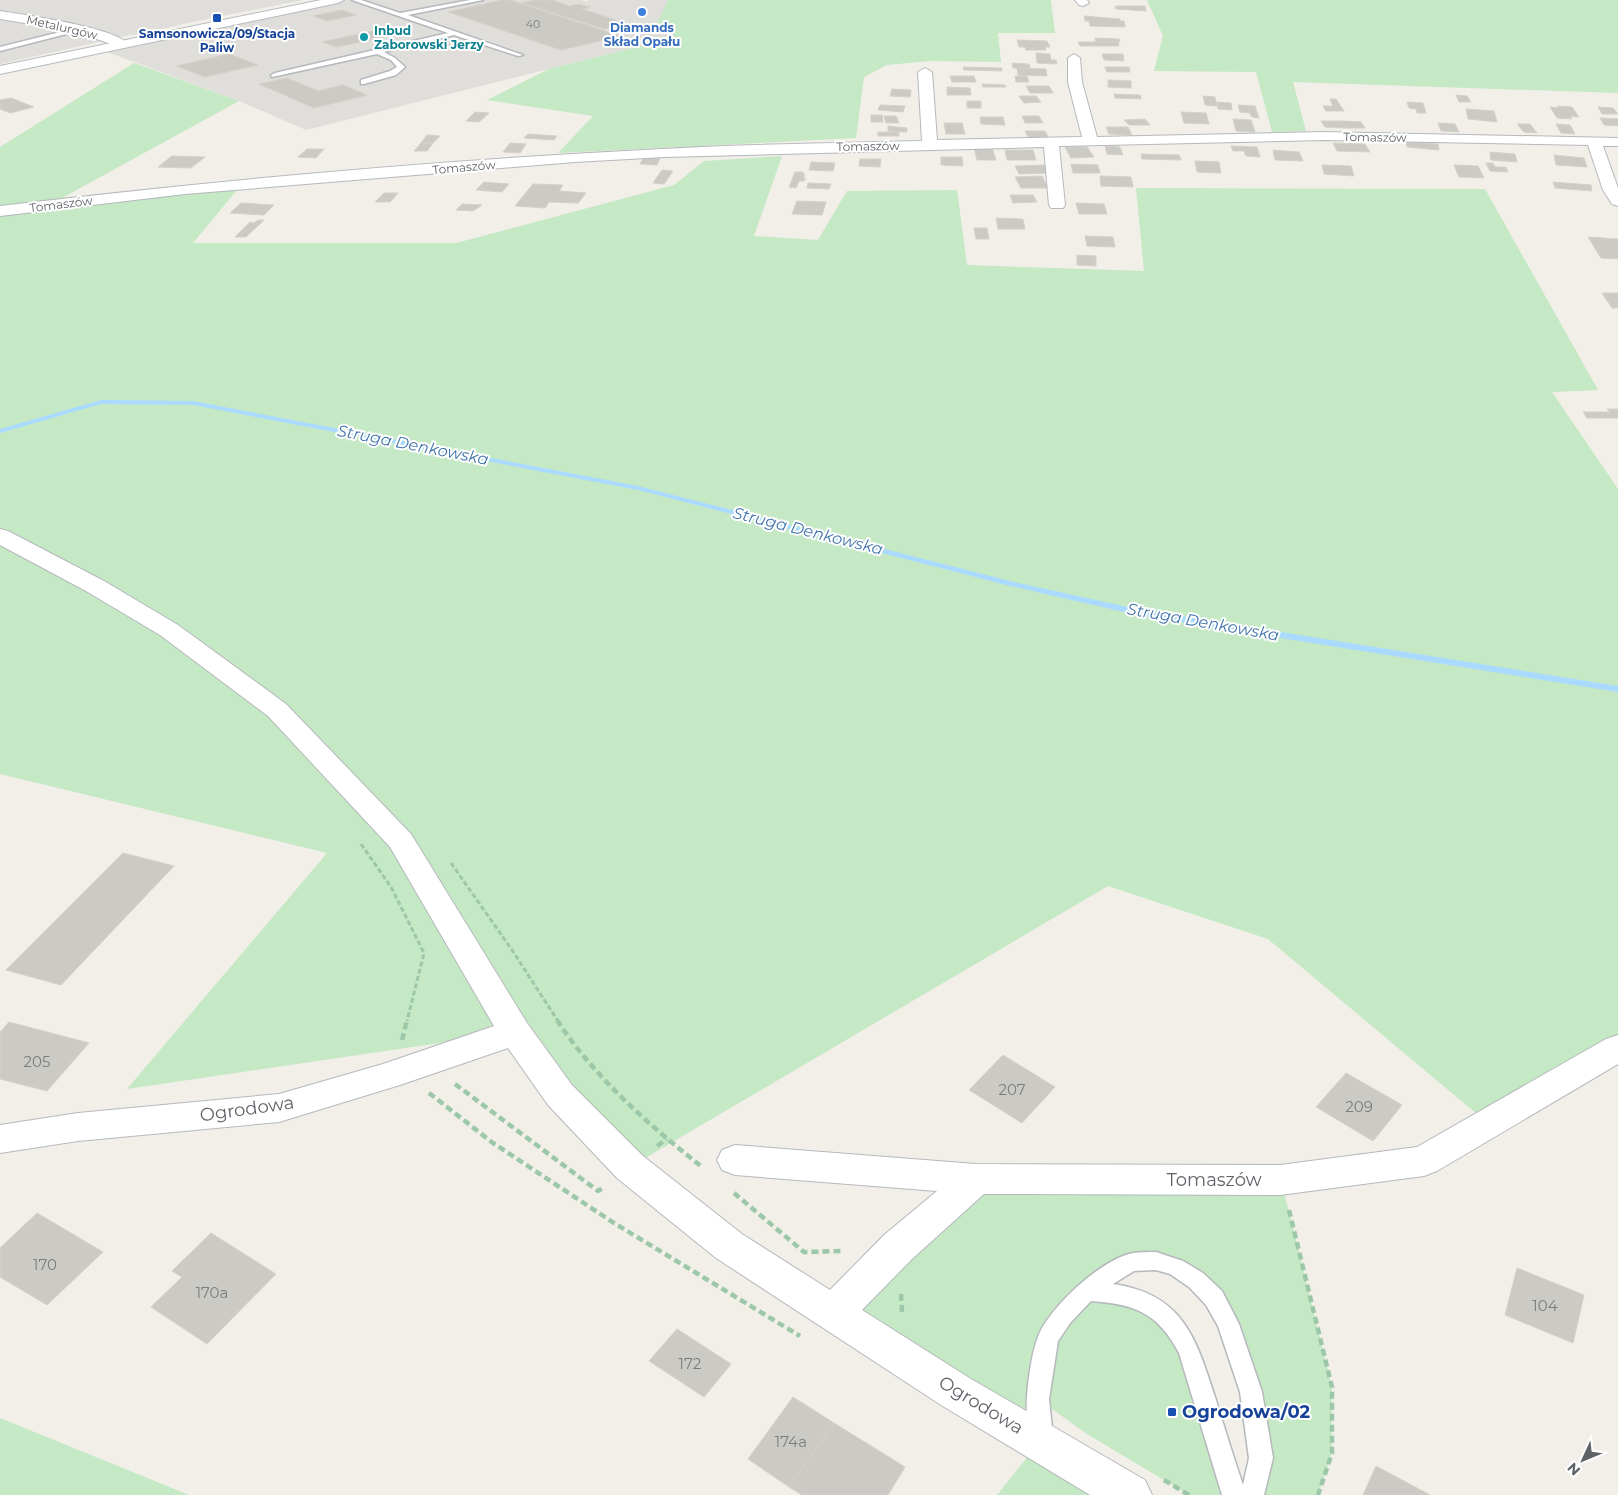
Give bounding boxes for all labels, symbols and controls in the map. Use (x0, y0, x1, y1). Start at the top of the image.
marker: Diamands Skład Opału (636, 6, 648, 18)
street label: Metalurgów (25, 12, 99, 43)
marker: Samsonowicza/09/Stacja Paliw (211, 12, 223, 24)
house number: 40 (526, 17, 540, 31)
place label: Diamands Skład Opału (604, 20, 680, 49)
place label: Inbud Zaborowski Jerzy (374, 23, 484, 52)
place label: Samsonowicza/09/Stacja Paliw (139, 26, 295, 55)
marker: Inbud Zaborowski Jerzy (358, 31, 370, 43)
street label: Tomaszów (1343, 129, 1407, 145)
street label: Tomaszów (836, 138, 900, 154)
street label: Tomaszów (432, 157, 497, 177)
street label: Tomaszów (29, 193, 94, 215)
water label: Struga Denkowska (336, 421, 491, 469)
water label: Struga Denkowska (731, 503, 885, 559)
water label: Struga Denkowska (1126, 599, 1281, 645)
house number: 205 (24, 1052, 50, 1071)
house number: 207 (998, 1080, 1026, 1099)
street label: Ogrodowa (198, 1091, 296, 1127)
house number: 209 (1345, 1097, 1373, 1116)
street label: Tomaszów (1166, 1169, 1262, 1191)
house number: 170 (33, 1255, 57, 1274)
house number: 170a (196, 1283, 228, 1302)
house number: 104 (1532, 1296, 1558, 1315)
house number: 172 (679, 1354, 701, 1373)
street label: Ogrodowa (935, 1371, 1027, 1439)
place label: Ogrodowa/02 (1182, 1401, 1311, 1423)
marker: Ogrodowa/02 (1166, 1406, 1178, 1418)
house number: 174a (775, 1432, 807, 1451)
north arrow (1558, 1435, 1608, 1485)
text: N (1563, 1459, 1584, 1479)

